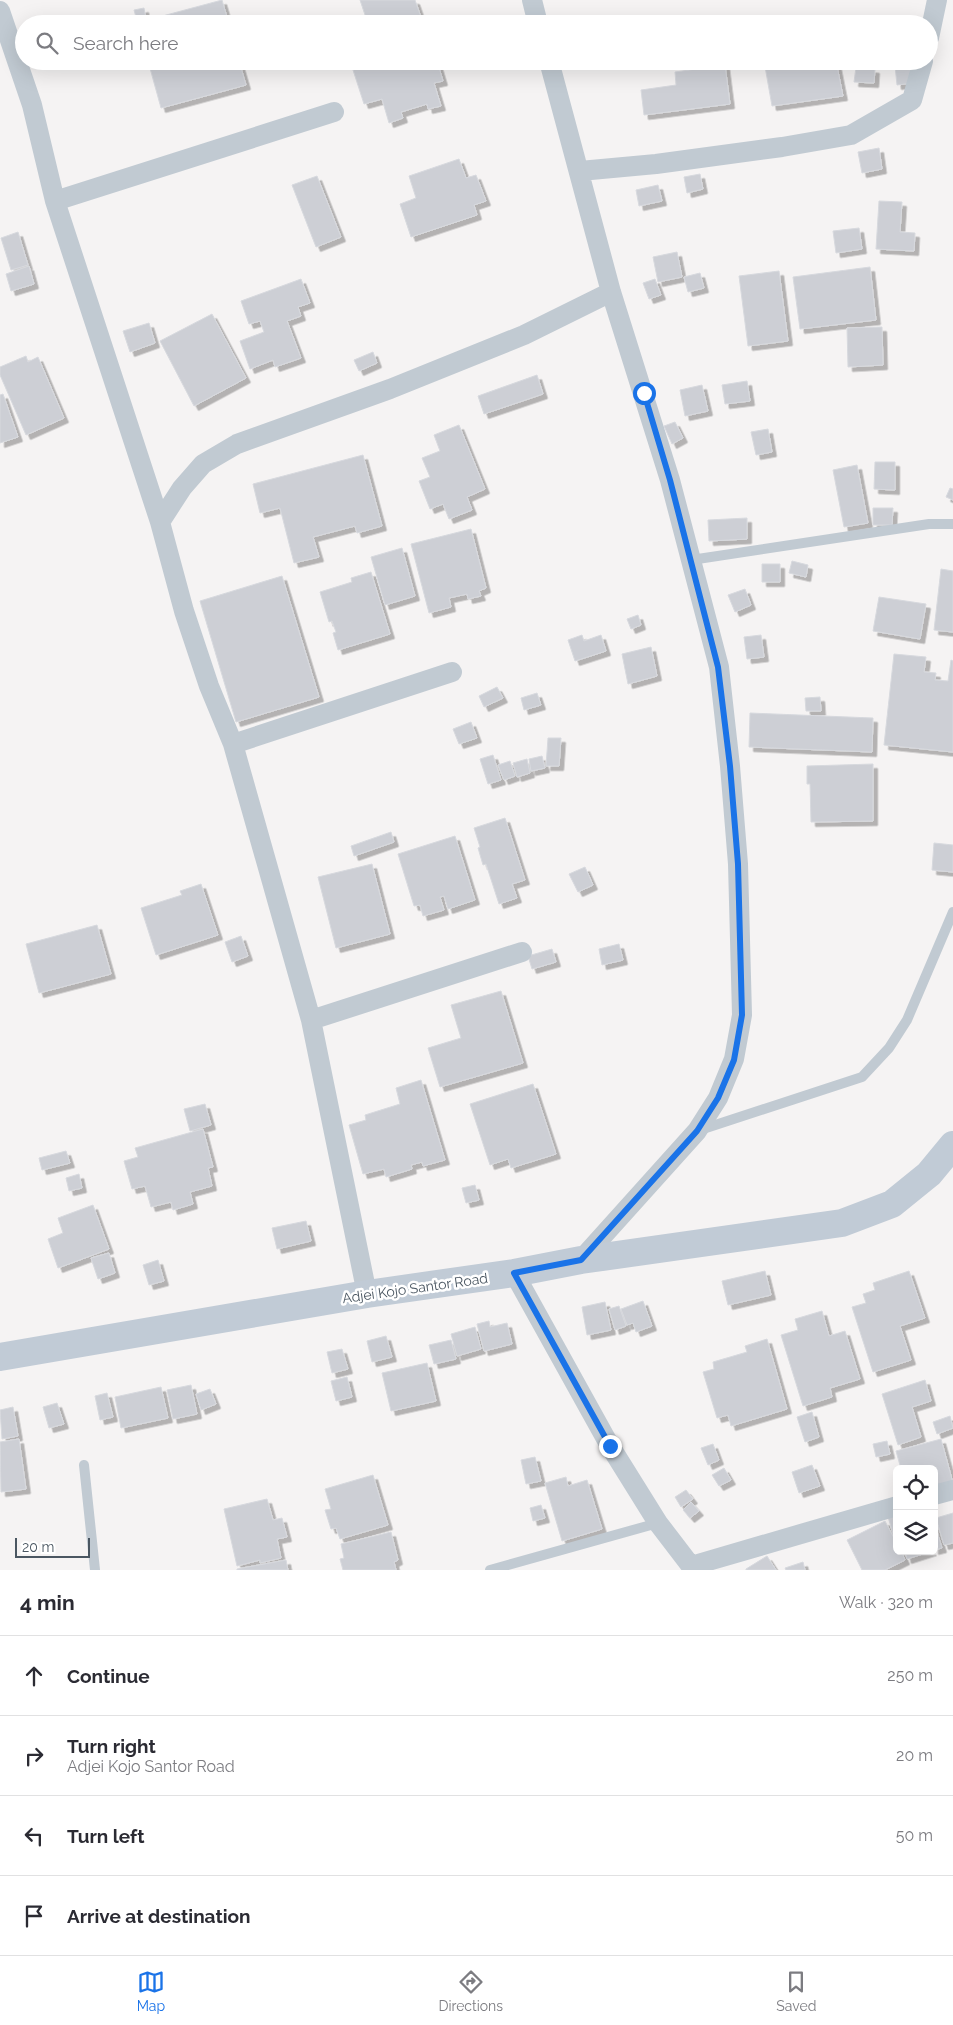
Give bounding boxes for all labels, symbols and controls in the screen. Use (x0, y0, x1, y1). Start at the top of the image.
search box (15, 15, 938, 70)
icon: search (33, 29, 61, 57)
text: Search here (73, 32, 179, 54)
route start (633, 382, 656, 405)
street label: Adjei Kojo Santor Road (341, 1270, 489, 1306)
route end (599, 1435, 622, 1458)
map controls (893, 1465, 938, 1555)
button: locate (893, 1465, 938, 1510)
button: layers (893, 1510, 938, 1555)
scale bar (15, 1535, 90, 1558)
text: 20 m (22, 1539, 54, 1555)
text: 4 min (20, 1590, 75, 1615)
text: Walk · 320 m (839, 1593, 933, 1612)
icon: ahead (20, 1662, 48, 1690)
text: Continue (67, 1665, 150, 1687)
text: 250 m (887, 1666, 933, 1685)
text: Turn right (67, 1735, 156, 1757)
icon: right (20, 1742, 48, 1770)
text: 20 m (896, 1746, 933, 1765)
text: Adjei Kojo Santor Road (67, 1757, 235, 1776)
icon: left (20, 1822, 48, 1850)
text: Turn left (67, 1825, 144, 1847)
text: 50 m (896, 1826, 933, 1845)
icon: arrive (20, 1902, 48, 1930)
text: Arrive at destination (67, 1905, 251, 1927)
tab: Map (137, 1968, 165, 2014)
tab: Directions (438, 1968, 503, 2014)
tab: Saved (776, 1968, 816, 2014)

